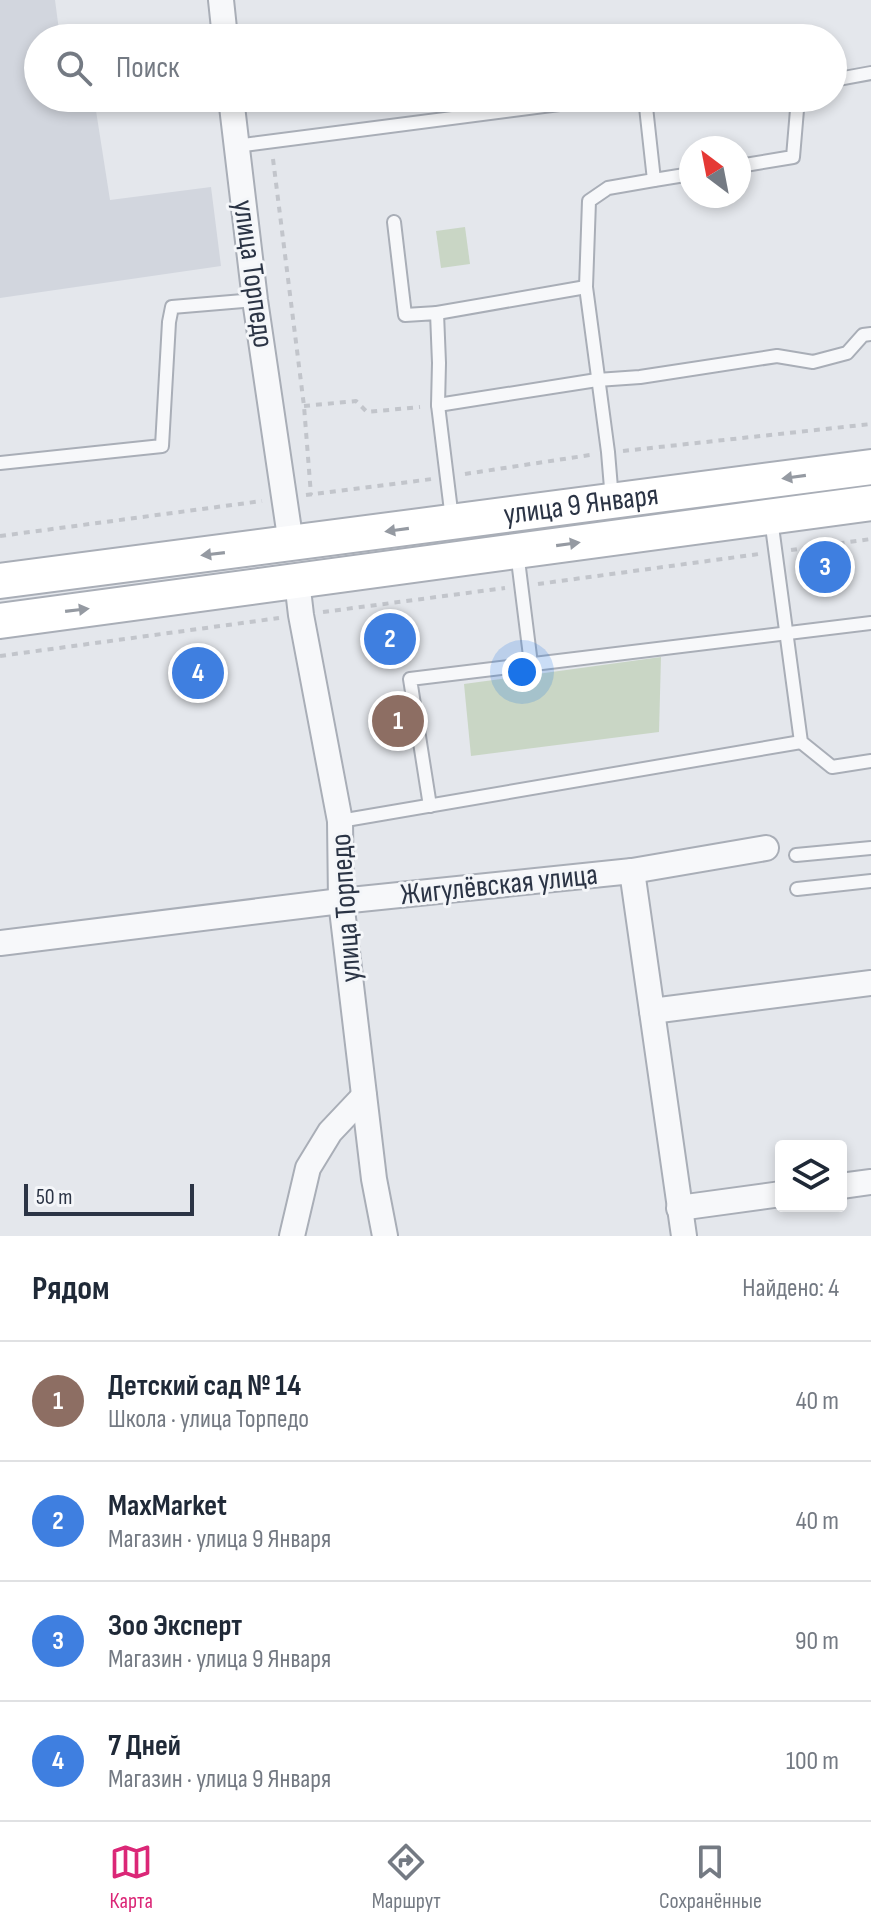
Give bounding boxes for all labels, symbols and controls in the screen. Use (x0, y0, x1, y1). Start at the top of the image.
search box (24, 24, 847, 112)
icon: search (52, 46, 96, 90)
text: Поиск (116, 50, 179, 86)
north arrow (679, 136, 751, 208)
street label: улица Торпедо (225, 198, 281, 350)
one-way arrow (781, 471, 806, 484)
street label: улица 9 Января (501, 477, 661, 533)
one-way arrow (384, 523, 409, 536)
one-way arrow (556, 537, 581, 550)
pin: 3 (799, 537, 851, 597)
one-way arrow (200, 548, 225, 561)
one-way arrow (65, 604, 90, 617)
pin: 2 (364, 609, 416, 669)
pin: 4 (172, 643, 224, 703)
your location (502, 652, 542, 692)
pin: 1 (372, 691, 424, 751)
street label: улица Торпедо (323, 833, 369, 983)
street label: Жигулёвская улица (399, 857, 599, 913)
map controls (775, 1140, 847, 1212)
button: layers (775, 1140, 847, 1212)
scale bar (24, 1180, 194, 1216)
text: 50 m (36, 1184, 72, 1211)
text: Рядом (32, 1268, 110, 1309)
text: Найдено: 4 (742, 1273, 839, 1304)
text: Детский сад № 14 (108, 1368, 301, 1404)
text: 1 (53, 1386, 63, 1417)
text: 40 m (796, 1386, 839, 1417)
text: Школа · улица Торпедо (108, 1404, 309, 1435)
text: MaxMarket (108, 1488, 227, 1524)
text: 2 (52, 1506, 64, 1537)
text: 40 m (796, 1506, 839, 1537)
text: Магазин · улица 9 Января (108, 1524, 331, 1555)
text: Зоо Эксперт (108, 1608, 242, 1644)
text: 3 (52, 1626, 64, 1657)
text: 90 m (795, 1626, 839, 1657)
text: Магазин · улица 9 Января (108, 1644, 331, 1675)
text: 7 Дней (108, 1728, 181, 1764)
text: 4 (52, 1746, 64, 1777)
text: 100 m (786, 1746, 839, 1777)
text: Магазин · улица 9 Января (108, 1764, 331, 1795)
tab: Карта (109, 1840, 153, 1915)
tab: Маршрут (372, 1840, 441, 1915)
tab: Сохранённые (659, 1840, 762, 1915)

